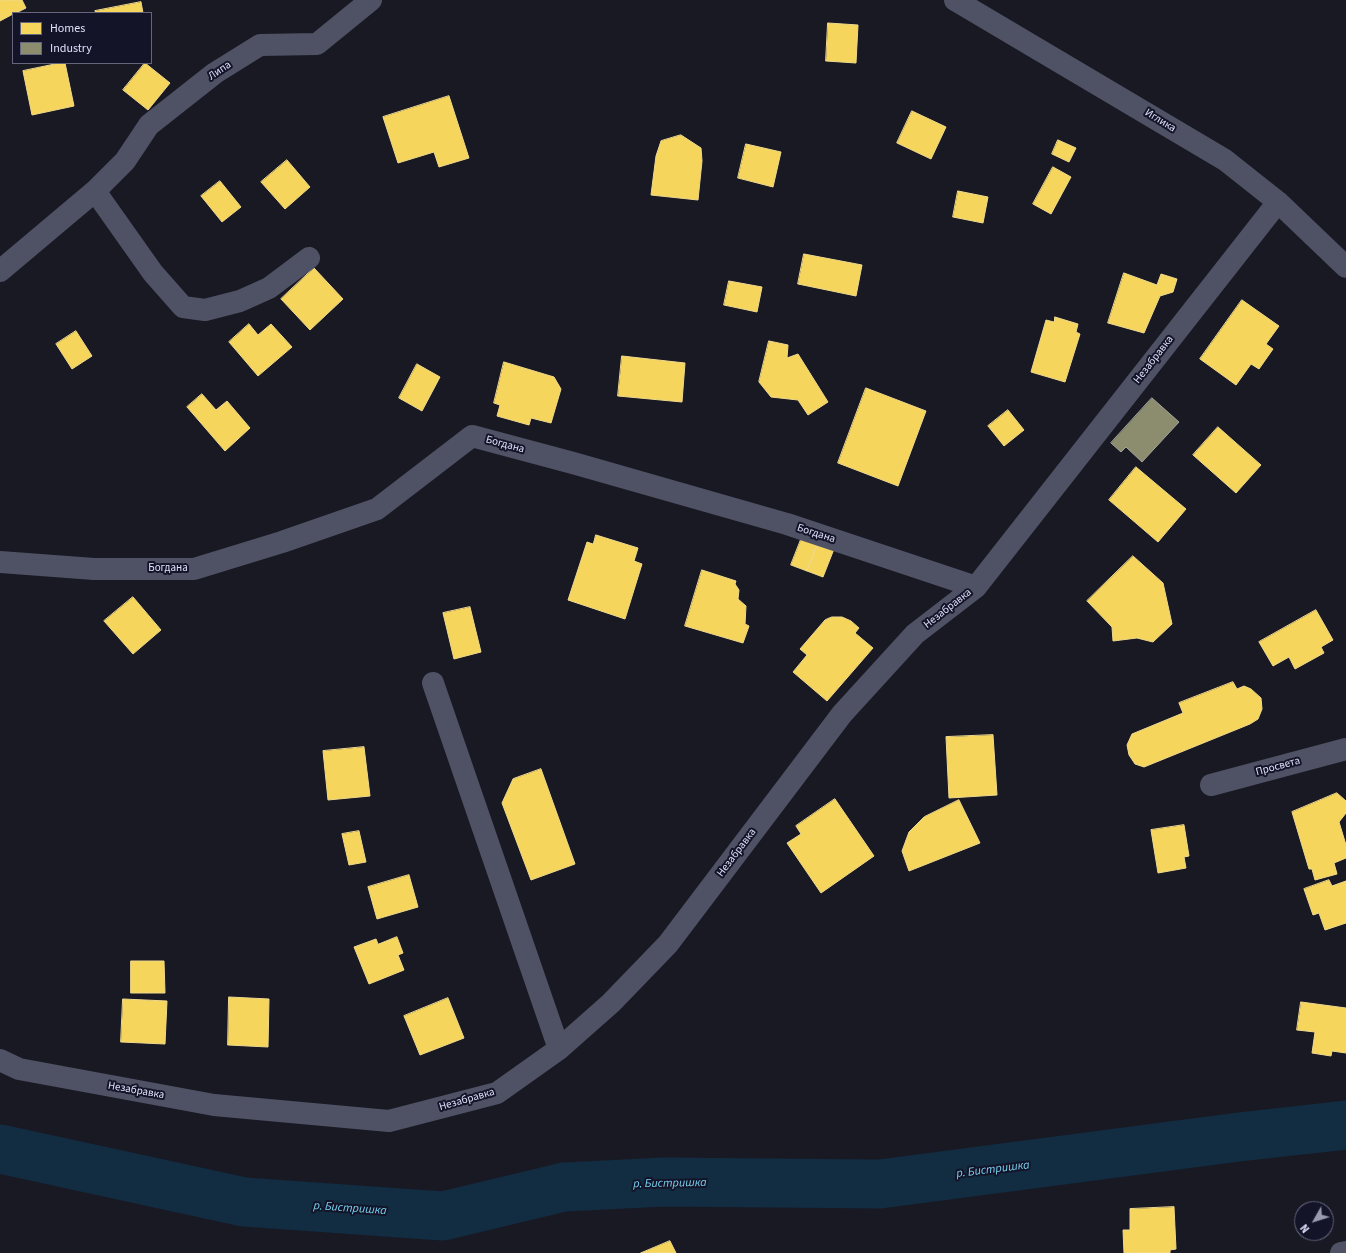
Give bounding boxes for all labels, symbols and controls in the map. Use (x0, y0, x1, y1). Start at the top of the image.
legend (12, 12, 152, 64)
text: Homes (50, 20, 85, 37)
text: Industry (50, 40, 92, 57)
street label: Липа (206, 59, 234, 83)
street label: Иглика (1142, 107, 1178, 135)
street label: Незабравка (1131, 333, 1177, 387)
street label: Богдана (484, 434, 526, 456)
street label: Богдана (795, 522, 837, 546)
street label: Богдана (148, 562, 188, 576)
street label: Незабравка (921, 586, 975, 632)
street label: Просвета (1254, 755, 1302, 779)
street label: Незабравка (715, 826, 759, 880)
street label: Незабравка (107, 1080, 165, 1102)
street label: Незабравка (438, 1086, 496, 1114)
water label: р. Бистришка (956, 1158, 1030, 1182)
water label: р. Бистришка (633, 1176, 707, 1192)
water label: р. Бистришка (313, 1199, 387, 1219)
north arrow (1294, 1201, 1334, 1241)
text: N (1297, 1221, 1313, 1236)

